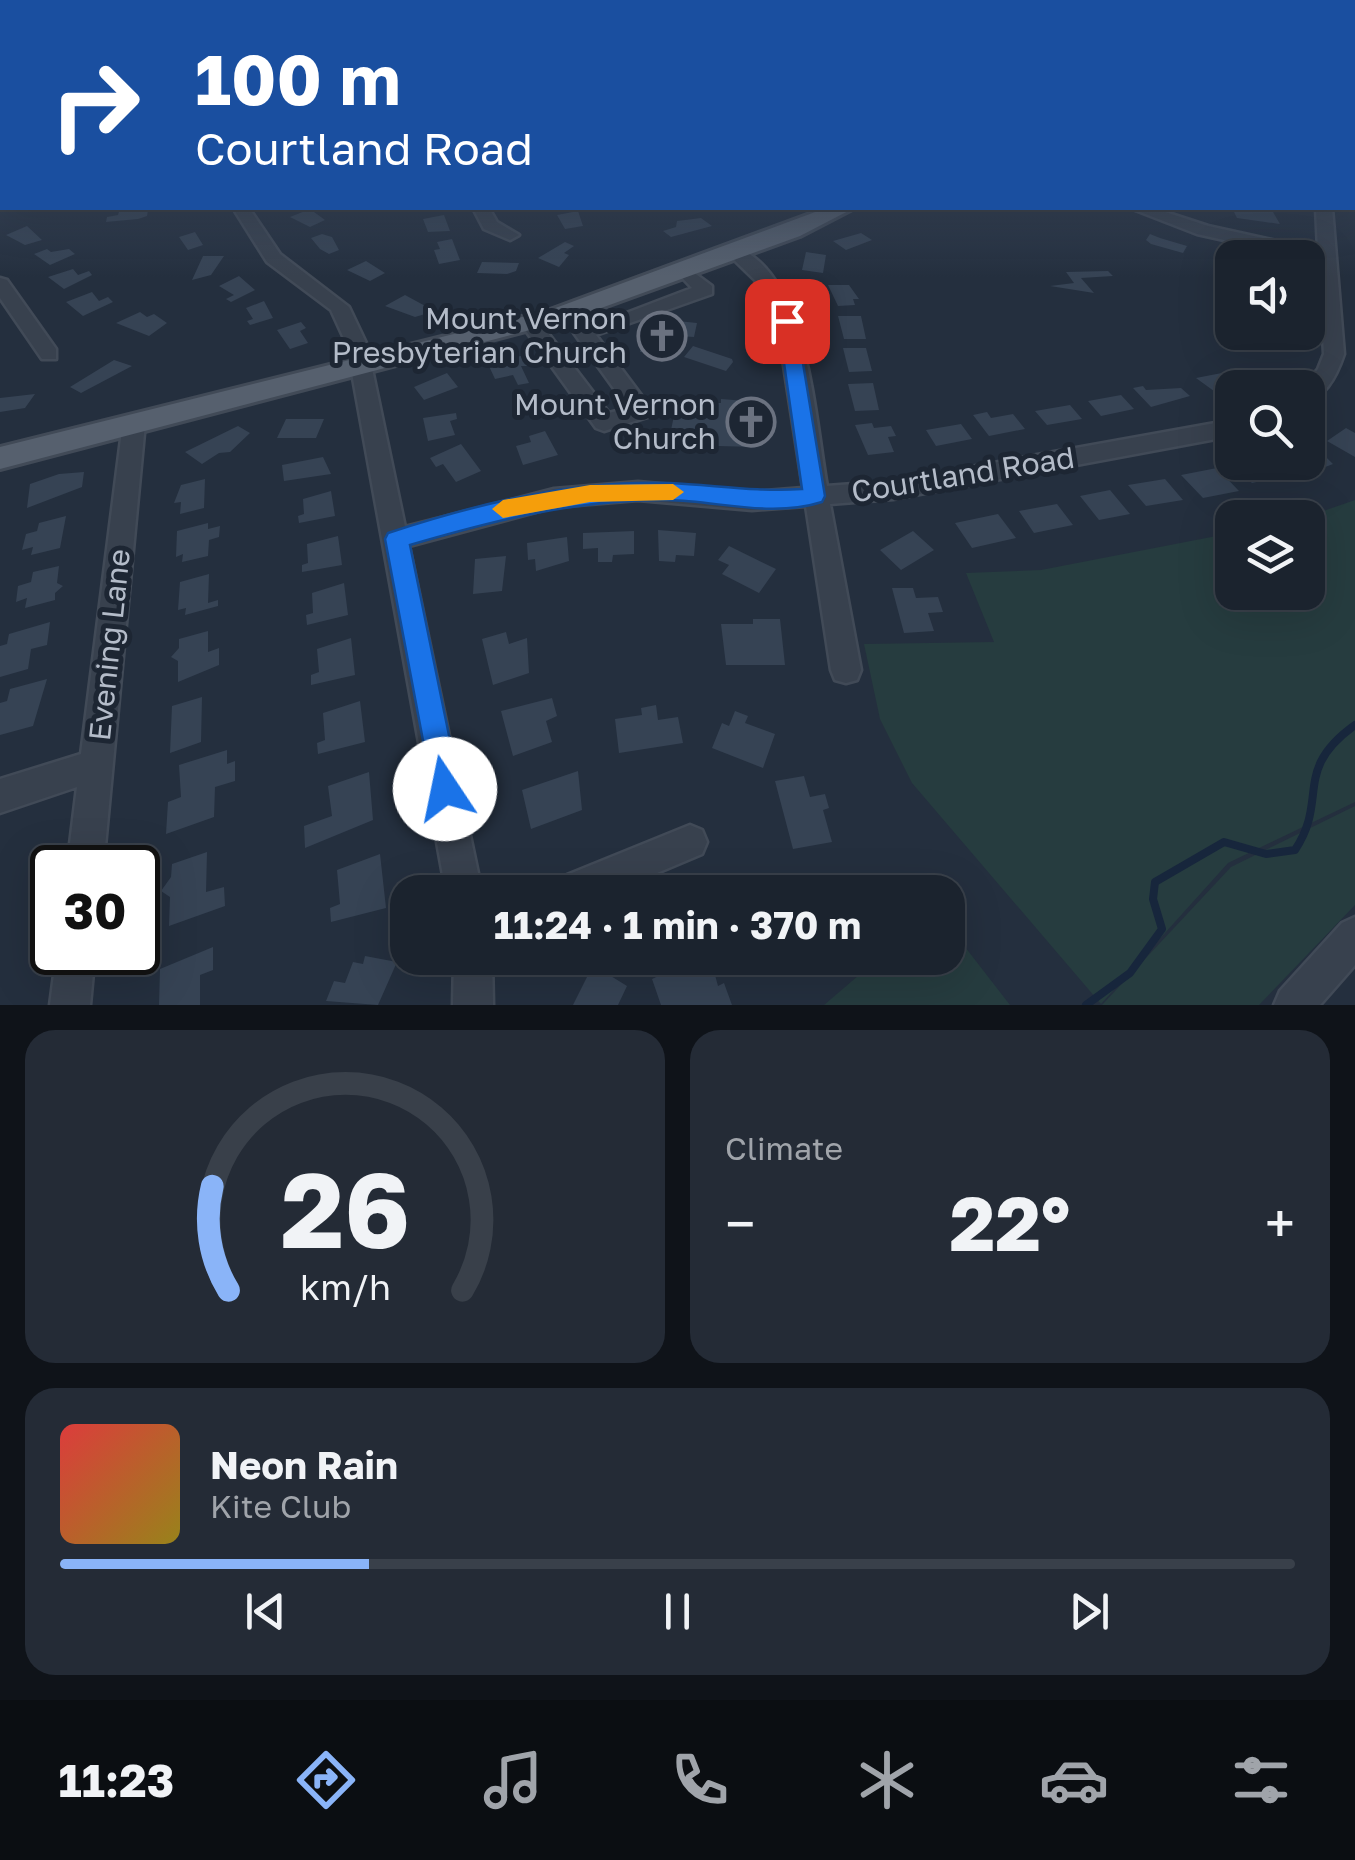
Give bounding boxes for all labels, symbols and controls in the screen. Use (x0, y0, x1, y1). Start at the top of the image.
text: 100 m (195, 36, 401, 120)
icon: right (30, 40, 160, 170)
text: Courtland Road (195, 121, 533, 175)
map controls (1215, 240, 1325, 610)
button: sound (1215, 240, 1325, 350)
pin (745, 279, 830, 364)
icon: arrive (760, 294, 815, 349)
place label: Mount Vernon Presbyterian Church (332, 300, 627, 370)
church icon: Mount Vernon Presbyterian Church (636, 310, 688, 362)
button: search (1215, 370, 1325, 480)
place label: Mount Vernon Church (514, 386, 716, 456)
church icon: Mount Vernon Church (725, 396, 777, 448)
street label: Courtland Road (849, 439, 1077, 509)
button: layers (1215, 500, 1325, 610)
street label: Evening Lane (81, 547, 137, 743)
position arrow (393, 737, 497, 841)
speed limit sign: 30 (30, 845, 160, 975)
text: 11:24 · 1 min · 370 m (494, 902, 861, 947)
text: Climate (725, 1129, 843, 1167)
text: 26 (280, 1146, 410, 1271)
text: 22° (950, 1177, 1070, 1268)
text: − (725, 1190, 755, 1256)
text: + (1265, 1190, 1295, 1256)
text: km/h (300, 1265, 390, 1308)
text: Neon Rain (210, 1442, 398, 1487)
text: Kite Club (210, 1487, 351, 1525)
icon: previous (238, 1584, 293, 1639)
icon: pause (650, 1584, 705, 1639)
icon: next (1062, 1584, 1117, 1639)
icon: directions (291, 1745, 361, 1815)
icon: music (478, 1745, 548, 1815)
icon: phone (665, 1745, 735, 1815)
icon: climate (852, 1745, 922, 1815)
icon: car (1039, 1745, 1109, 1815)
icon: filters (1226, 1745, 1296, 1815)
text: 11:23 (59, 1753, 174, 1807)

